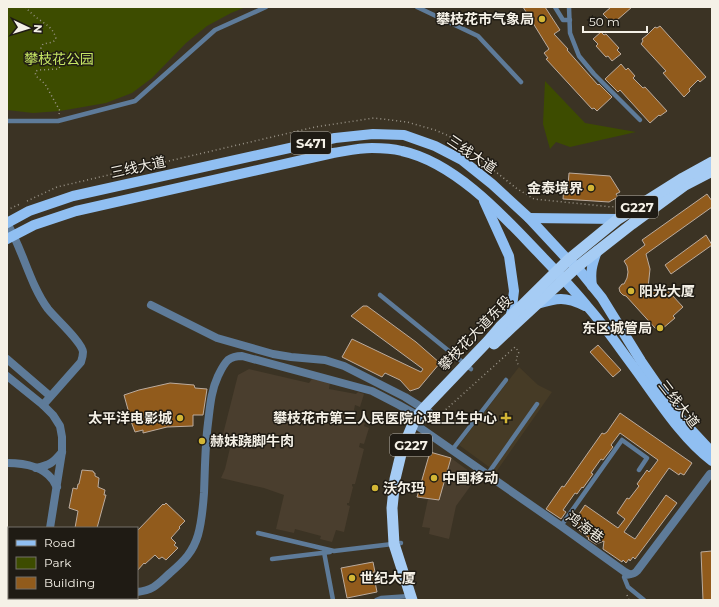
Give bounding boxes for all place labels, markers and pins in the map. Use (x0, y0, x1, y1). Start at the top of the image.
place label: 攀枝花市气象局 (436, 10, 534, 28)
marker: 攀枝花市气象局 (537, 14, 547, 24)
place label: 金泰境界 (527, 179, 583, 197)
marker: 金泰境界 (586, 183, 596, 193)
place label: 阳光大厦 (639, 282, 695, 300)
marker: 阳光大厦 (626, 286, 636, 296)
place label: 东区城管局 (582, 319, 652, 337)
marker: 东区城管局 (655, 323, 665, 333)
place label: 太平洋电影城 (88, 409, 172, 427)
place label: 攀枝花市第三人民医院心理卫生中心 (273, 409, 497, 427)
marker: 攀枝花市第三人民医院心理卫生中心 (500, 412, 512, 424)
marker: 太平洋电影城 (175, 413, 185, 423)
place label: 赫妹跷脚牛肉 (210, 432, 294, 450)
marker: 赫妹跷脚牛肉 (197, 436, 207, 446)
place label: 中国移动 (442, 469, 498, 487)
marker: 中国移动 (429, 473, 439, 483)
place label: 沃尔玛 (383, 479, 425, 497)
marker: 沃尔玛 (370, 483, 380, 493)
place label: 世纪大厦 (360, 569, 416, 587)
marker: 世纪大厦 (347, 573, 357, 583)

